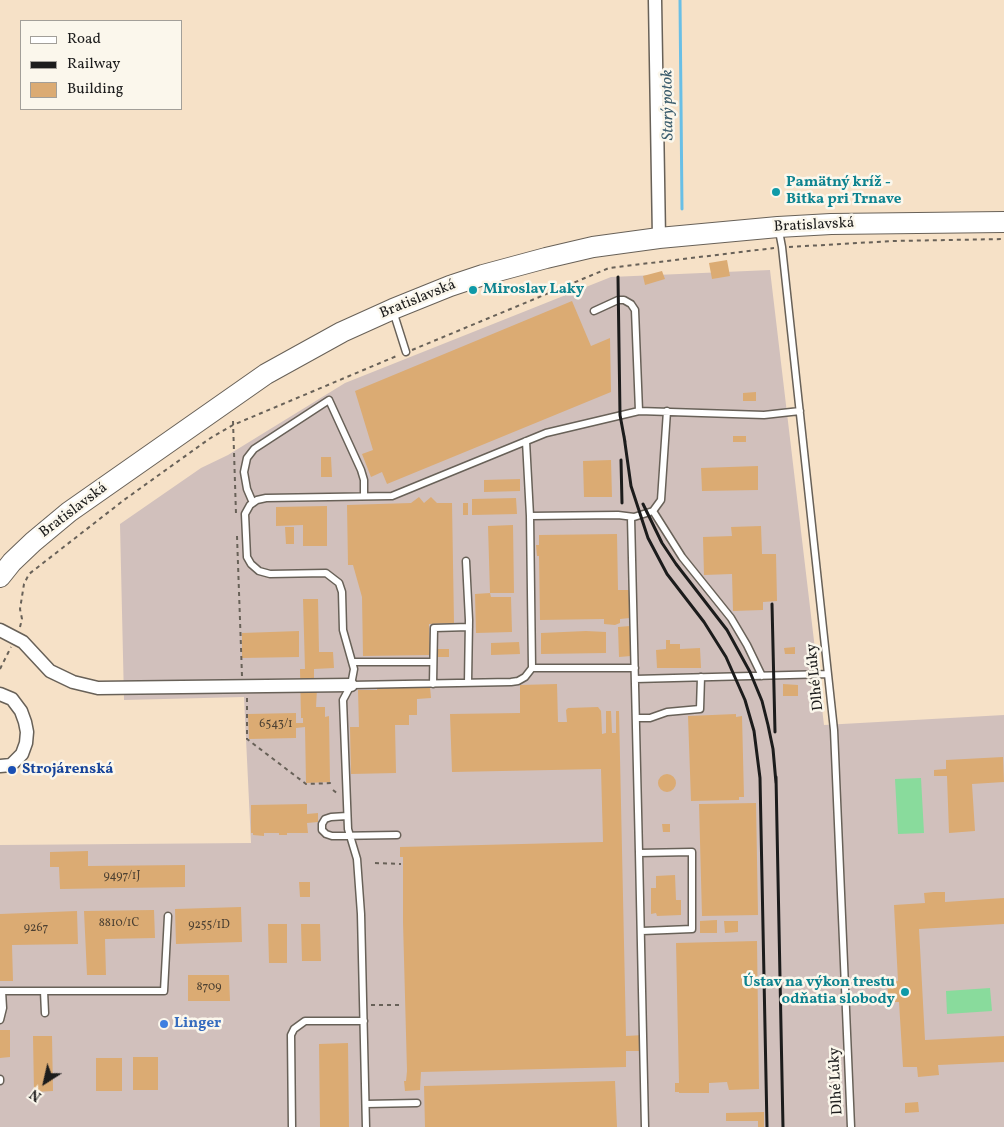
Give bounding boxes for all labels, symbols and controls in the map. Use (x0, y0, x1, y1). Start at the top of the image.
legend (20, 20, 182, 110)
text: Road (67, 29, 101, 50)
text: Railway (67, 54, 120, 75)
water label: Starý potok (659, 69, 679, 141)
text: Building (67, 79, 123, 100)
place label: Pamätný kríž - Bitka pri Trnave (786, 174, 901, 209)
marker: Pamätný kríž - Bitka pri Trnave (770, 186, 782, 198)
street label: Bratislavská (773, 215, 855, 237)
street label: Bratislavská (377, 277, 459, 323)
place label: Miroslav Laky (483, 281, 584, 299)
marker: Miroslav Laky (467, 284, 479, 296)
street label: Bratislavská (36, 480, 112, 542)
street label: Dlhé Lúky (804, 642, 828, 712)
house number: 6543/1 (259, 718, 293, 732)
place label: Strojárenská (22, 761, 113, 779)
marker: Strojárenská (6, 764, 18, 776)
house number: 9497/1J (104, 870, 140, 884)
house number: 8810/1C (99, 917, 139, 931)
house number: 9255/1D (188, 919, 230, 933)
house number: 9267 (24, 922, 48, 936)
place label: Ústav na výkon trestu odňatia slobody (743, 974, 895, 1009)
house number: 8709 (197, 981, 221, 995)
marker: Ústav na výkon trestu odňatia slobody (899, 986, 911, 998)
place label: Linger (174, 1015, 221, 1033)
marker: Linger (158, 1018, 170, 1030)
street label: Dlhé Lúky (826, 1047, 848, 1115)
north arrow (20, 1057, 70, 1107)
text: N (27, 1084, 46, 1105)

